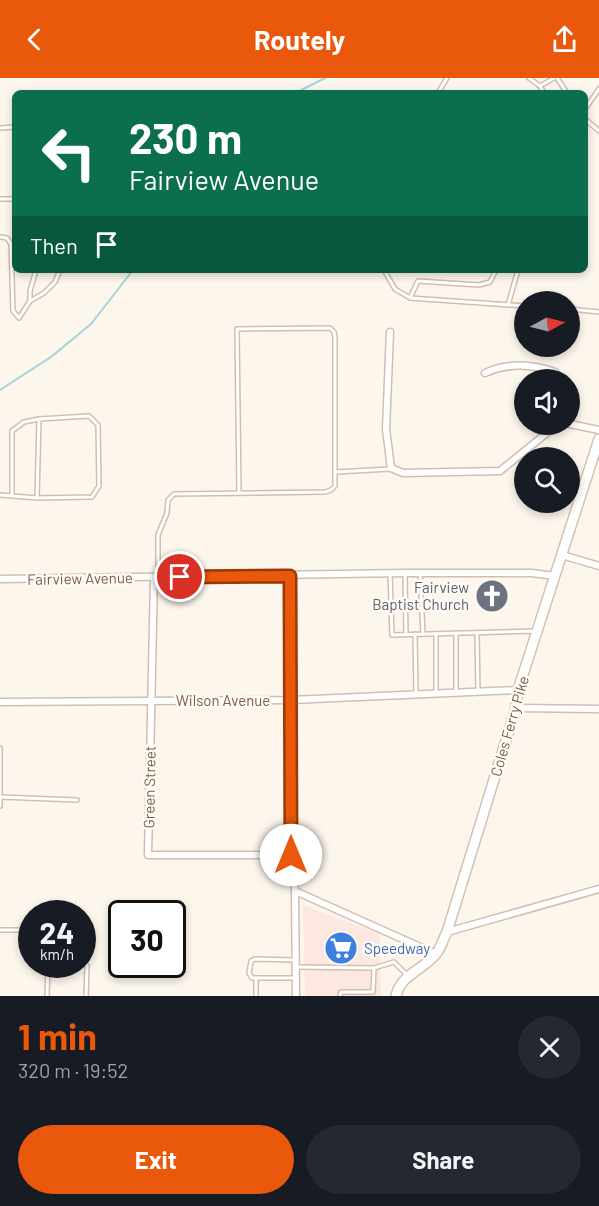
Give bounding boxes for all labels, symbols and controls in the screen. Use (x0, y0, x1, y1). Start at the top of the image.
icon: back (18, 23, 51, 56)
text: Routely (254, 23, 345, 55)
icon: share (548, 23, 581, 56)
text: 230 m (129, 112, 242, 162)
icon: left (30, 114, 108, 192)
text: Fairview Avenue (129, 163, 319, 195)
icon: arrive (90, 228, 123, 261)
text: Then (30, 232, 78, 258)
north arrow (514, 291, 580, 357)
map controls (514, 291, 580, 513)
button: sound (514, 369, 580, 435)
button: search (514, 447, 580, 513)
pin (154, 551, 205, 602)
icon: arrive (163, 560, 196, 593)
street label: Fairview Avenue (27, 568, 133, 588)
place label: Fairview Baptist Church (372, 578, 469, 613)
church icon: Fairview Baptist Church (474, 578, 510, 614)
street label: Coles Ferry Pike (486, 674, 532, 778)
street label: Wilson Avenue (176, 691, 270, 709)
street label: Green Street (139, 746, 159, 828)
position arrow (259, 823, 323, 887)
speed limit sign: 30 (108, 900, 186, 978)
text: 24 (40, 914, 74, 950)
supermarket icon: Speedway (323, 930, 359, 966)
place label: Speedway (364, 939, 430, 957)
text: km/h (40, 945, 74, 963)
text: 1 min (18, 1014, 97, 1057)
button: close (518, 1016, 581, 1079)
text: 320 m · 19:52 (18, 1058, 128, 1082)
button: Exit (18, 1125, 294, 1194)
button: Share (306, 1125, 581, 1194)

